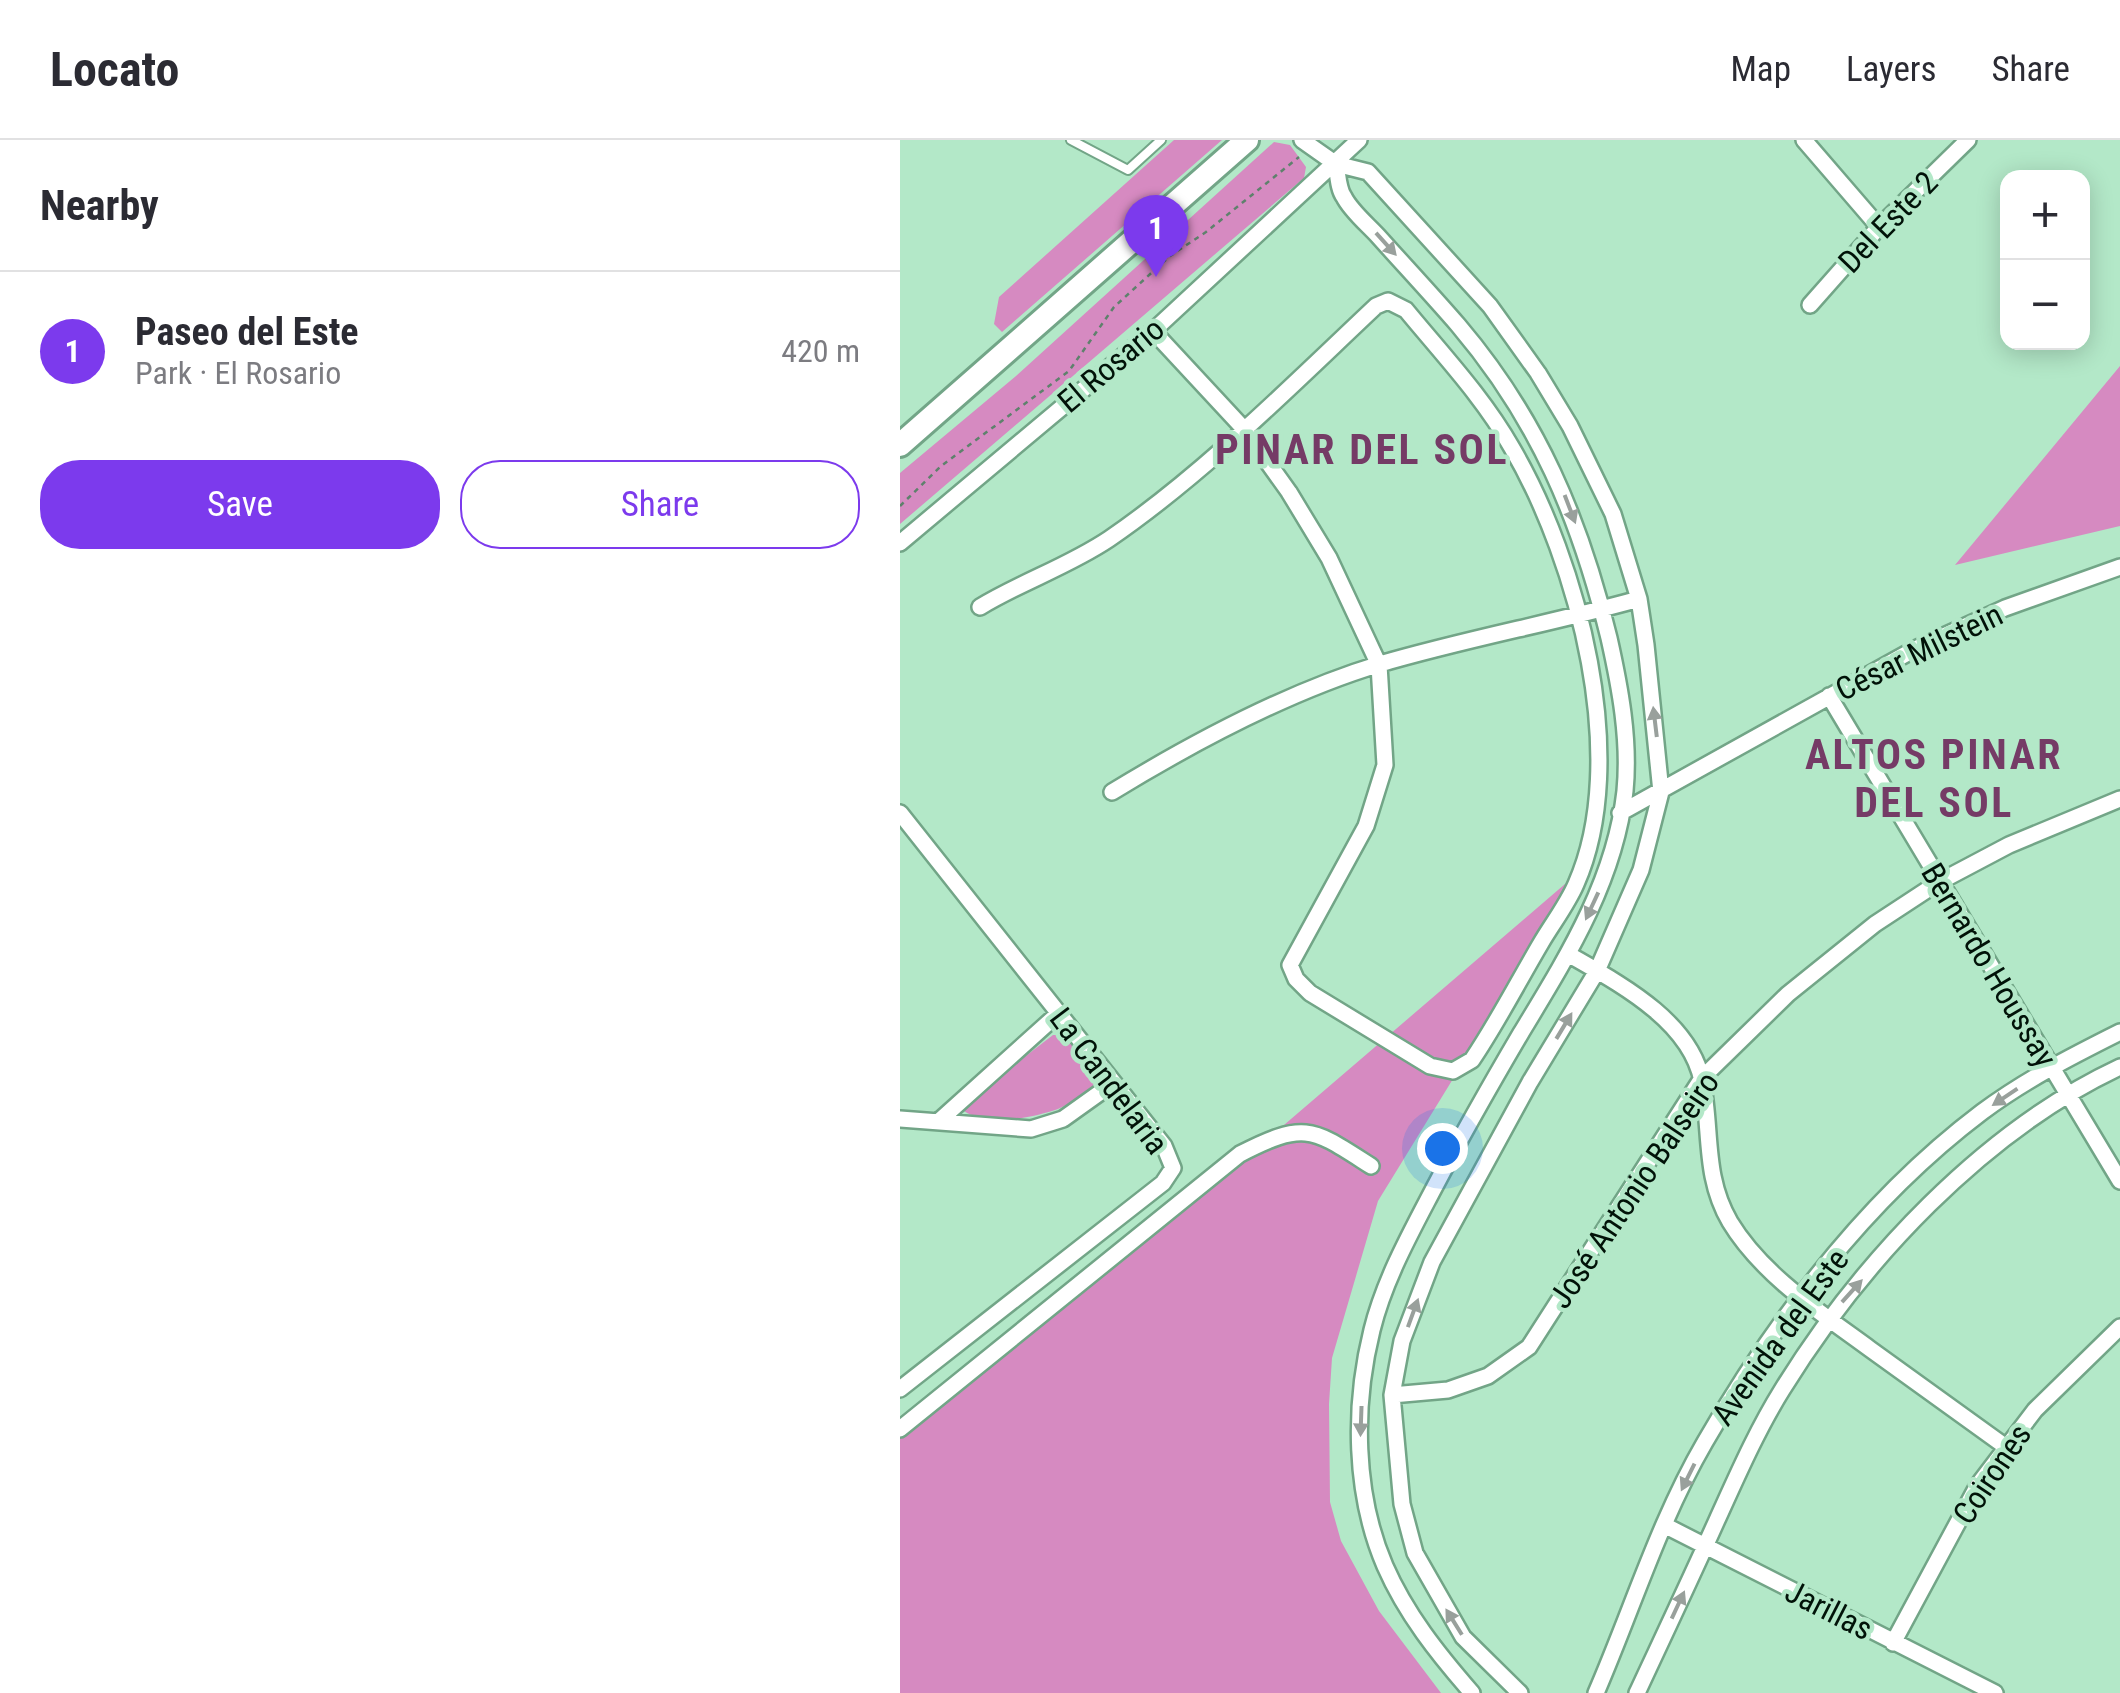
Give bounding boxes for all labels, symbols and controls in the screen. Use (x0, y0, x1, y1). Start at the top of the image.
text: Locato (50, 41, 179, 98)
text: Map (1730, 49, 1791, 90)
text: Layers (1846, 49, 1936, 90)
text: Share (1991, 49, 2070, 90)
street label: Del Este 2 (1831, 163, 1945, 281)
map controls (2000, 170, 2090, 350)
button: + (2000, 170, 2090, 260)
text: Nearby (40, 181, 159, 230)
pin: 1 (1124, 194, 1188, 277)
one-way arrow (1374, 231, 1396, 256)
button: − (2000, 260, 2090, 350)
text: Paseo del Este (135, 310, 359, 354)
street label: El Rosario (1050, 310, 1172, 420)
text: 1 (64, 332, 81, 370)
text: 420 m (781, 332, 860, 370)
text: Park · El Rosario (135, 354, 341, 392)
district label: PINAR DEL SOL (1215, 425, 1509, 474)
button: Save (40, 460, 440, 549)
button: Share (460, 460, 860, 549)
one-way arrow (1563, 494, 1579, 524)
street label: César Milstein (1829, 595, 2009, 709)
one-way arrow (1647, 705, 1663, 737)
district label: ALTOS PINAR DEL SOL (1805, 730, 2063, 827)
street label: Bernardo Houssay (1913, 856, 2065, 1074)
one-way arrow (1583, 892, 1600, 921)
street label: La Candelaria (1042, 1001, 1176, 1161)
one-way arrow (1555, 1012, 1572, 1040)
street label: José Antonio Balseiro (1541, 1065, 1727, 1315)
one-way arrow (1991, 1087, 2019, 1106)
your location (1417, 1123, 1468, 1174)
street label: Avenida del Este (1703, 1242, 1857, 1432)
one-way arrow (1841, 1279, 1863, 1304)
one-way arrow (1406, 1297, 1421, 1327)
one-way arrow (1352, 1405, 1368, 1437)
street label: Coirones (1945, 1417, 2039, 1531)
one-way arrow (1679, 1463, 1696, 1492)
street label: Jarillas (1779, 1572, 1879, 1648)
one-way arrow (1670, 1590, 1686, 1619)
one-way arrow (1445, 1608, 1463, 1636)

